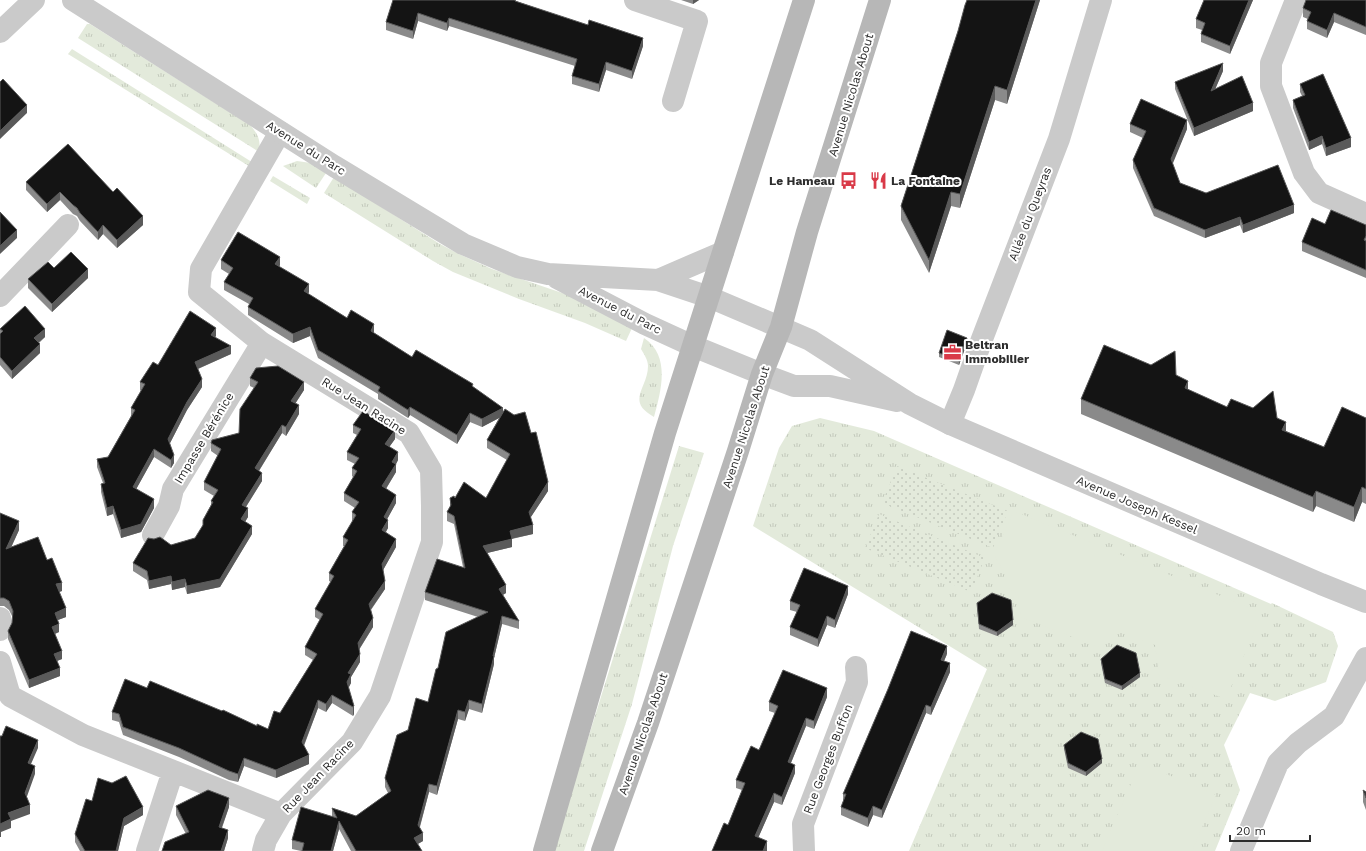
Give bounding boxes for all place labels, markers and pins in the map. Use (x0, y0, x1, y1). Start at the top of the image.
bus stop icon: Le Hameau (838, 171, 858, 191)
restaurant icon: La Fontaine (868, 171, 888, 191)
place label: Le Hameau (769, 174, 835, 188)
place label: La Fontaine (891, 174, 960, 188)
place label: Beltran Immobilier (965, 338, 1030, 366)
office icon: Beltran Immobilier (942, 342, 962, 362)

